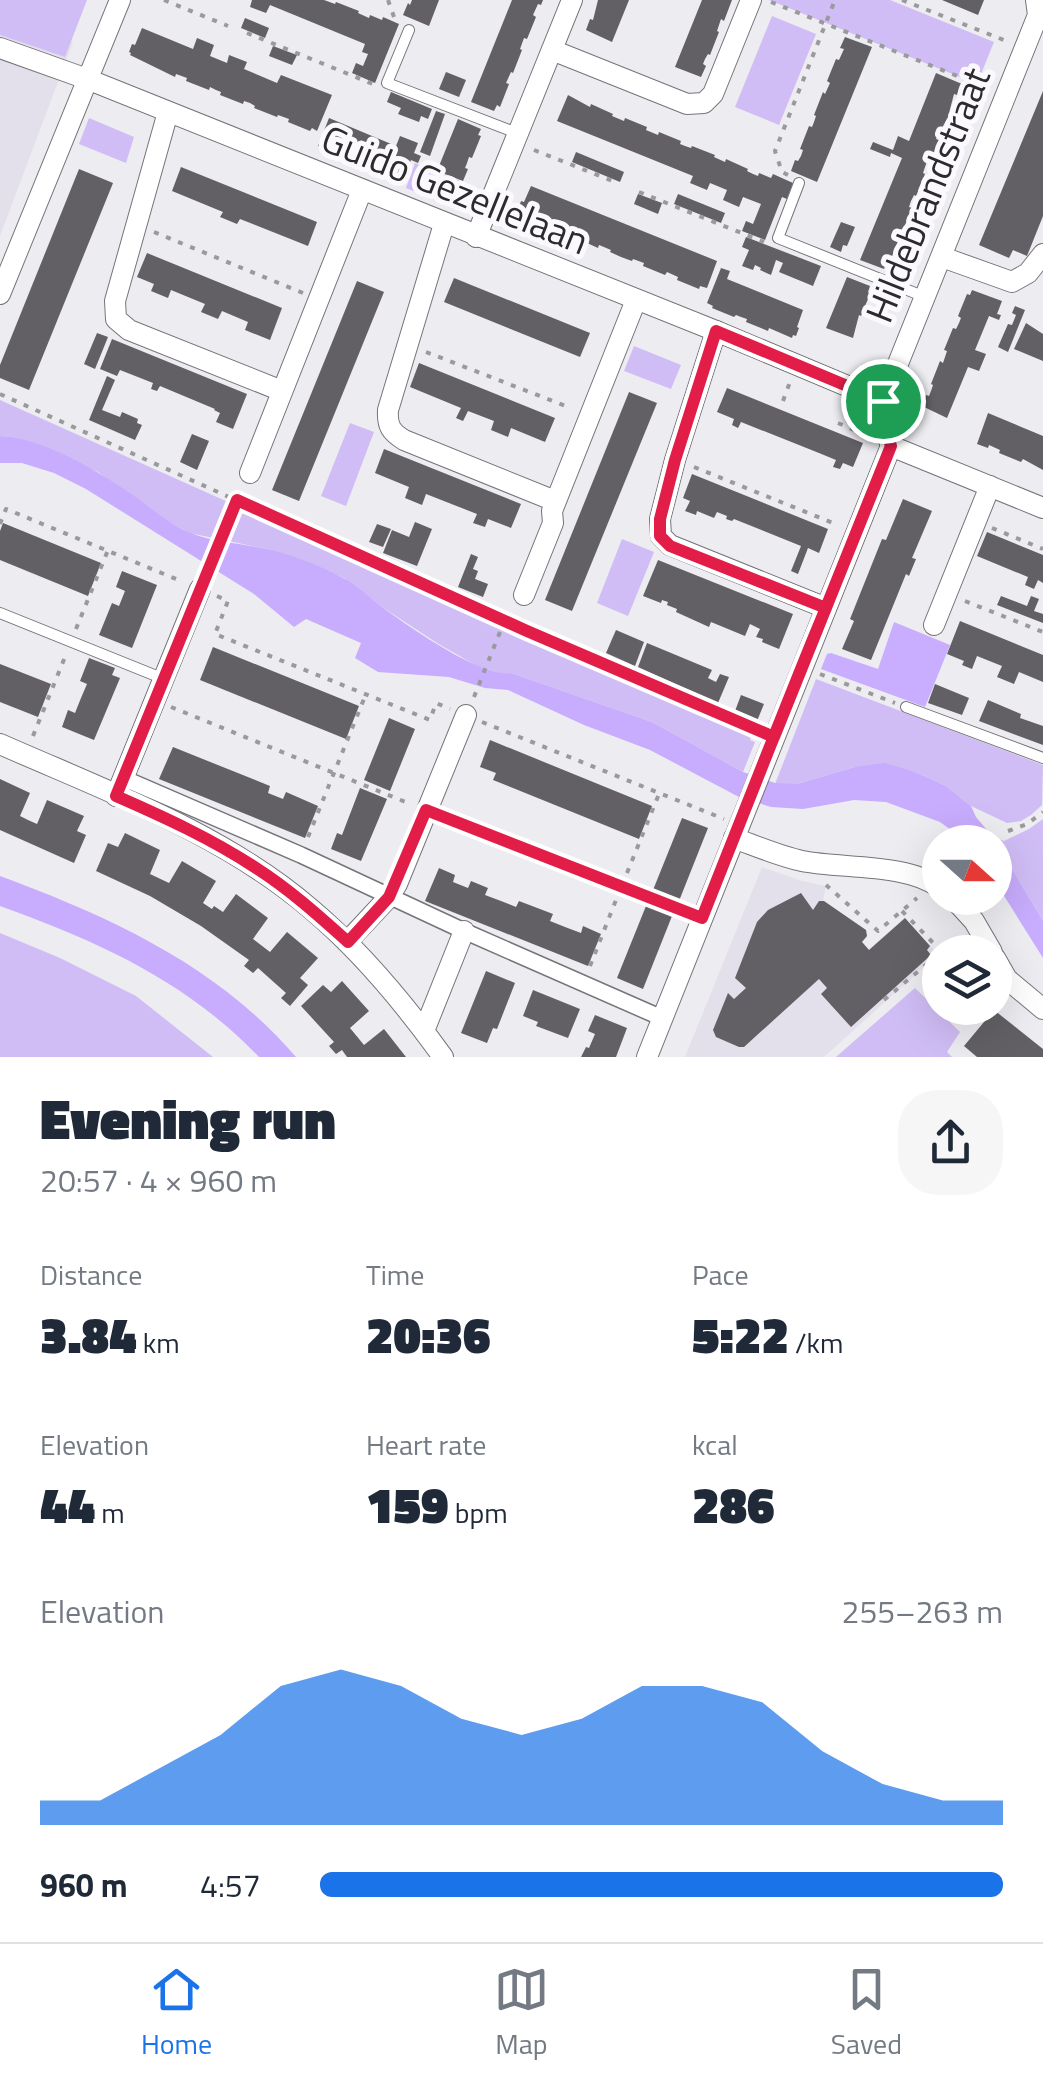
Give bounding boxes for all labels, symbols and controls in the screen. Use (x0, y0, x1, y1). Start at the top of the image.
street label: Hildebrandstraat (850, 58, 1005, 331)
street label: Guido Gezellelaan (313, 109, 598, 269)
pin (841, 359, 926, 444)
icon: arrive (856, 374, 911, 429)
north arrow (922, 825, 1012, 915)
map controls (922, 825, 1012, 1025)
button: layers (922, 935, 1012, 1025)
text: Evening run (40, 1077, 336, 1160)
button: share (898, 1090, 1003, 1195)
text: 20:57 · 4 × 960 m (40, 1156, 277, 1204)
text: Distance (40, 1253, 142, 1296)
text: Time (366, 1253, 424, 1296)
text: Pace (692, 1253, 749, 1296)
text: 3.84 (40, 1296, 137, 1372)
text: 20:36 (366, 1296, 490, 1372)
text: 5:22 (692, 1296, 789, 1372)
text: km (137, 1321, 180, 1364)
text: /km (789, 1321, 843, 1364)
text: Elevation (40, 1423, 149, 1466)
text: Heart rate (366, 1423, 486, 1466)
text: kcal (692, 1423, 738, 1466)
text: 44 (40, 1466, 95, 1542)
text: 159 (366, 1466, 449, 1542)
text: 286 (692, 1466, 775, 1542)
text: m (95, 1491, 125, 1534)
text: bpm (449, 1491, 508, 1534)
text: Elevation (40, 1587, 164, 1635)
text: 255–263 m (841, 1587, 1003, 1635)
text: 960 m (40, 1861, 128, 1909)
text: 4:57 (200, 1861, 261, 1909)
tab: Home (141, 1962, 212, 2065)
tab: Map (494, 1962, 549, 2065)
tab: Saved (831, 1962, 902, 2065)

